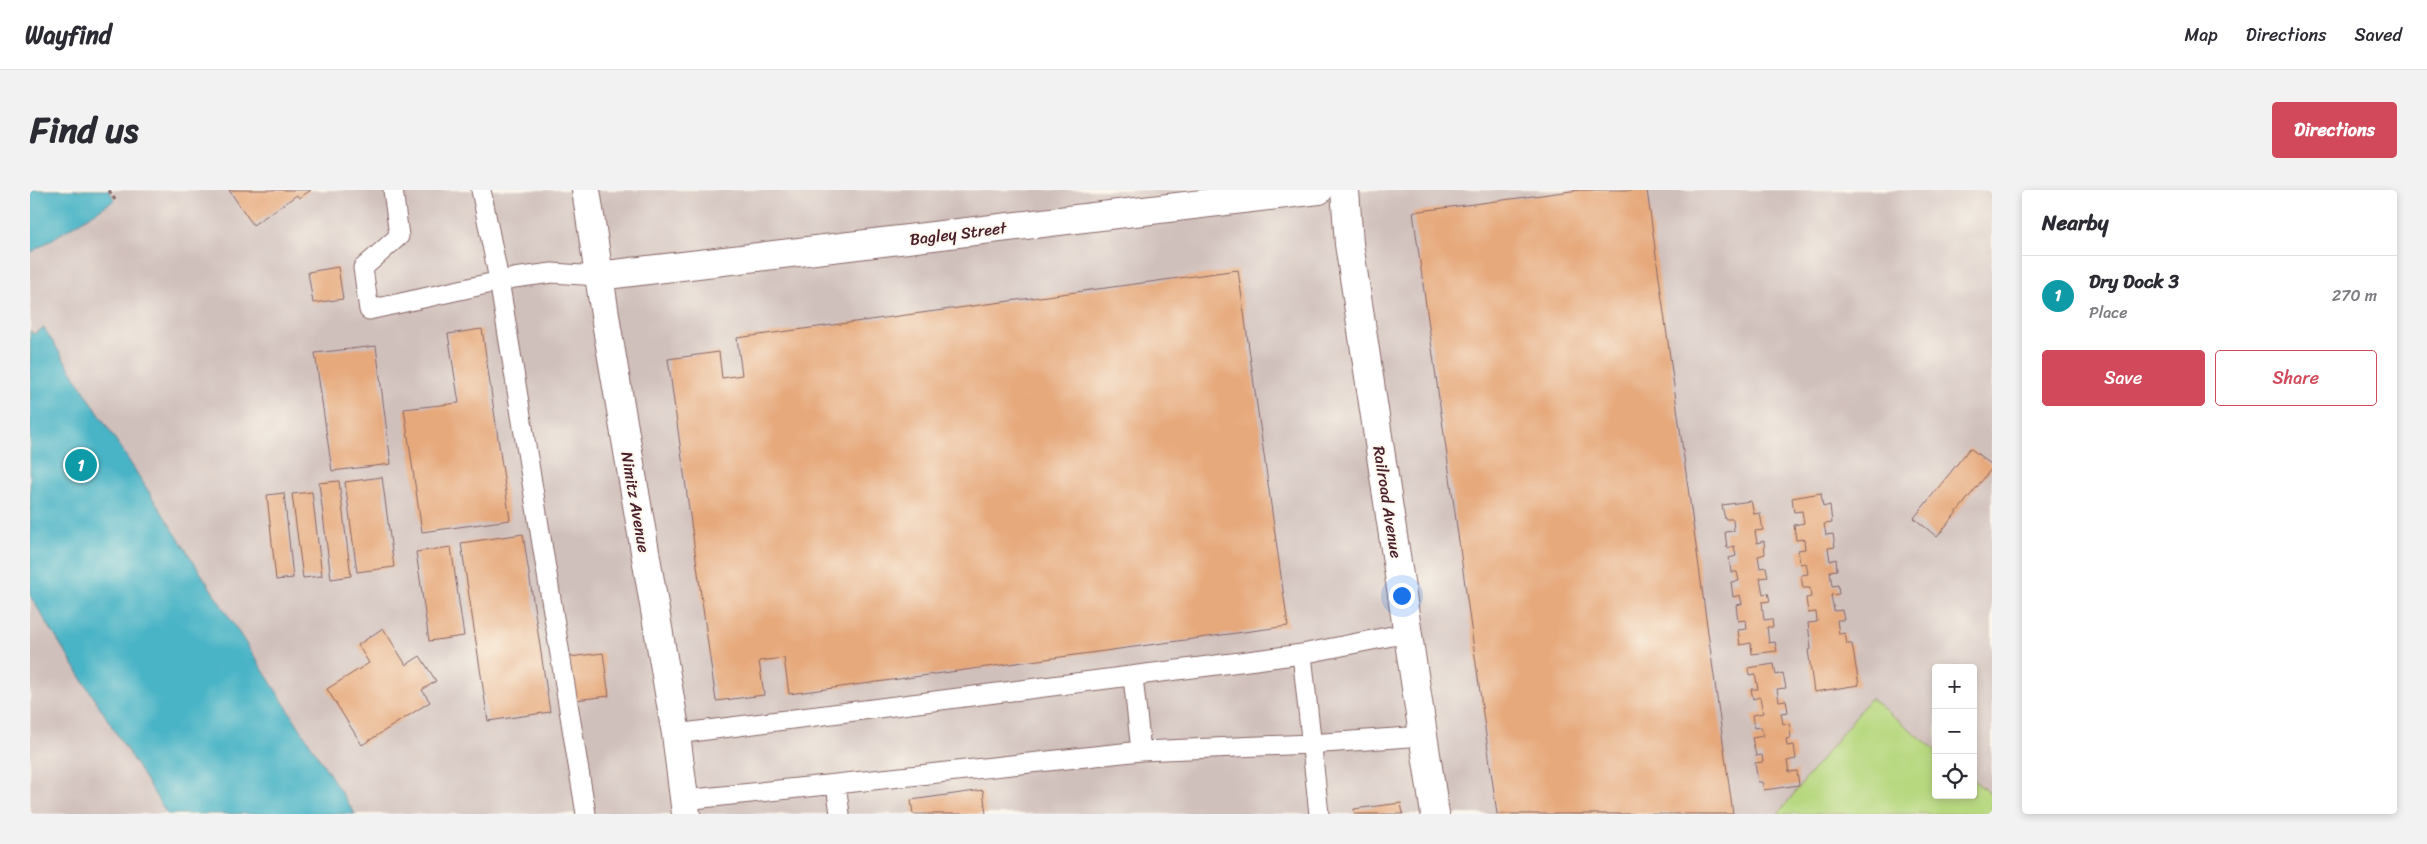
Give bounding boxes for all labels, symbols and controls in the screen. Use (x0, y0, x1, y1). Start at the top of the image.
text: Wayfind (25, 14, 111, 56)
text: Map (2185, 19, 2218, 51)
text: Directions (2246, 19, 2327, 51)
text: Saved (2355, 19, 2402, 51)
text: Find us (30, 99, 138, 161)
button: Directions (2272, 102, 2397, 158)
text: Nearby (2042, 204, 2108, 242)
street label: Bagley Street (908, 213, 1009, 254)
text: Dry Dock 3 (2089, 265, 2179, 298)
text: 1 (2055, 281, 2061, 310)
text: 270 m (2332, 281, 2377, 310)
text: Place (2089, 298, 2128, 327)
button: Save (2042, 350, 2205, 406)
button: Share (2215, 350, 2377, 406)
street label: Railroad Avenue (1364, 444, 1411, 560)
pin: 1 (65, 446, 97, 484)
street label: Nimitz Avenue (612, 449, 659, 555)
your location (1389, 583, 1415, 609)
map controls (1932, 664, 1977, 799)
button: + (1932, 664, 1977, 709)
button: − (1932, 709, 1977, 754)
button: locate (1932, 754, 1977, 799)

